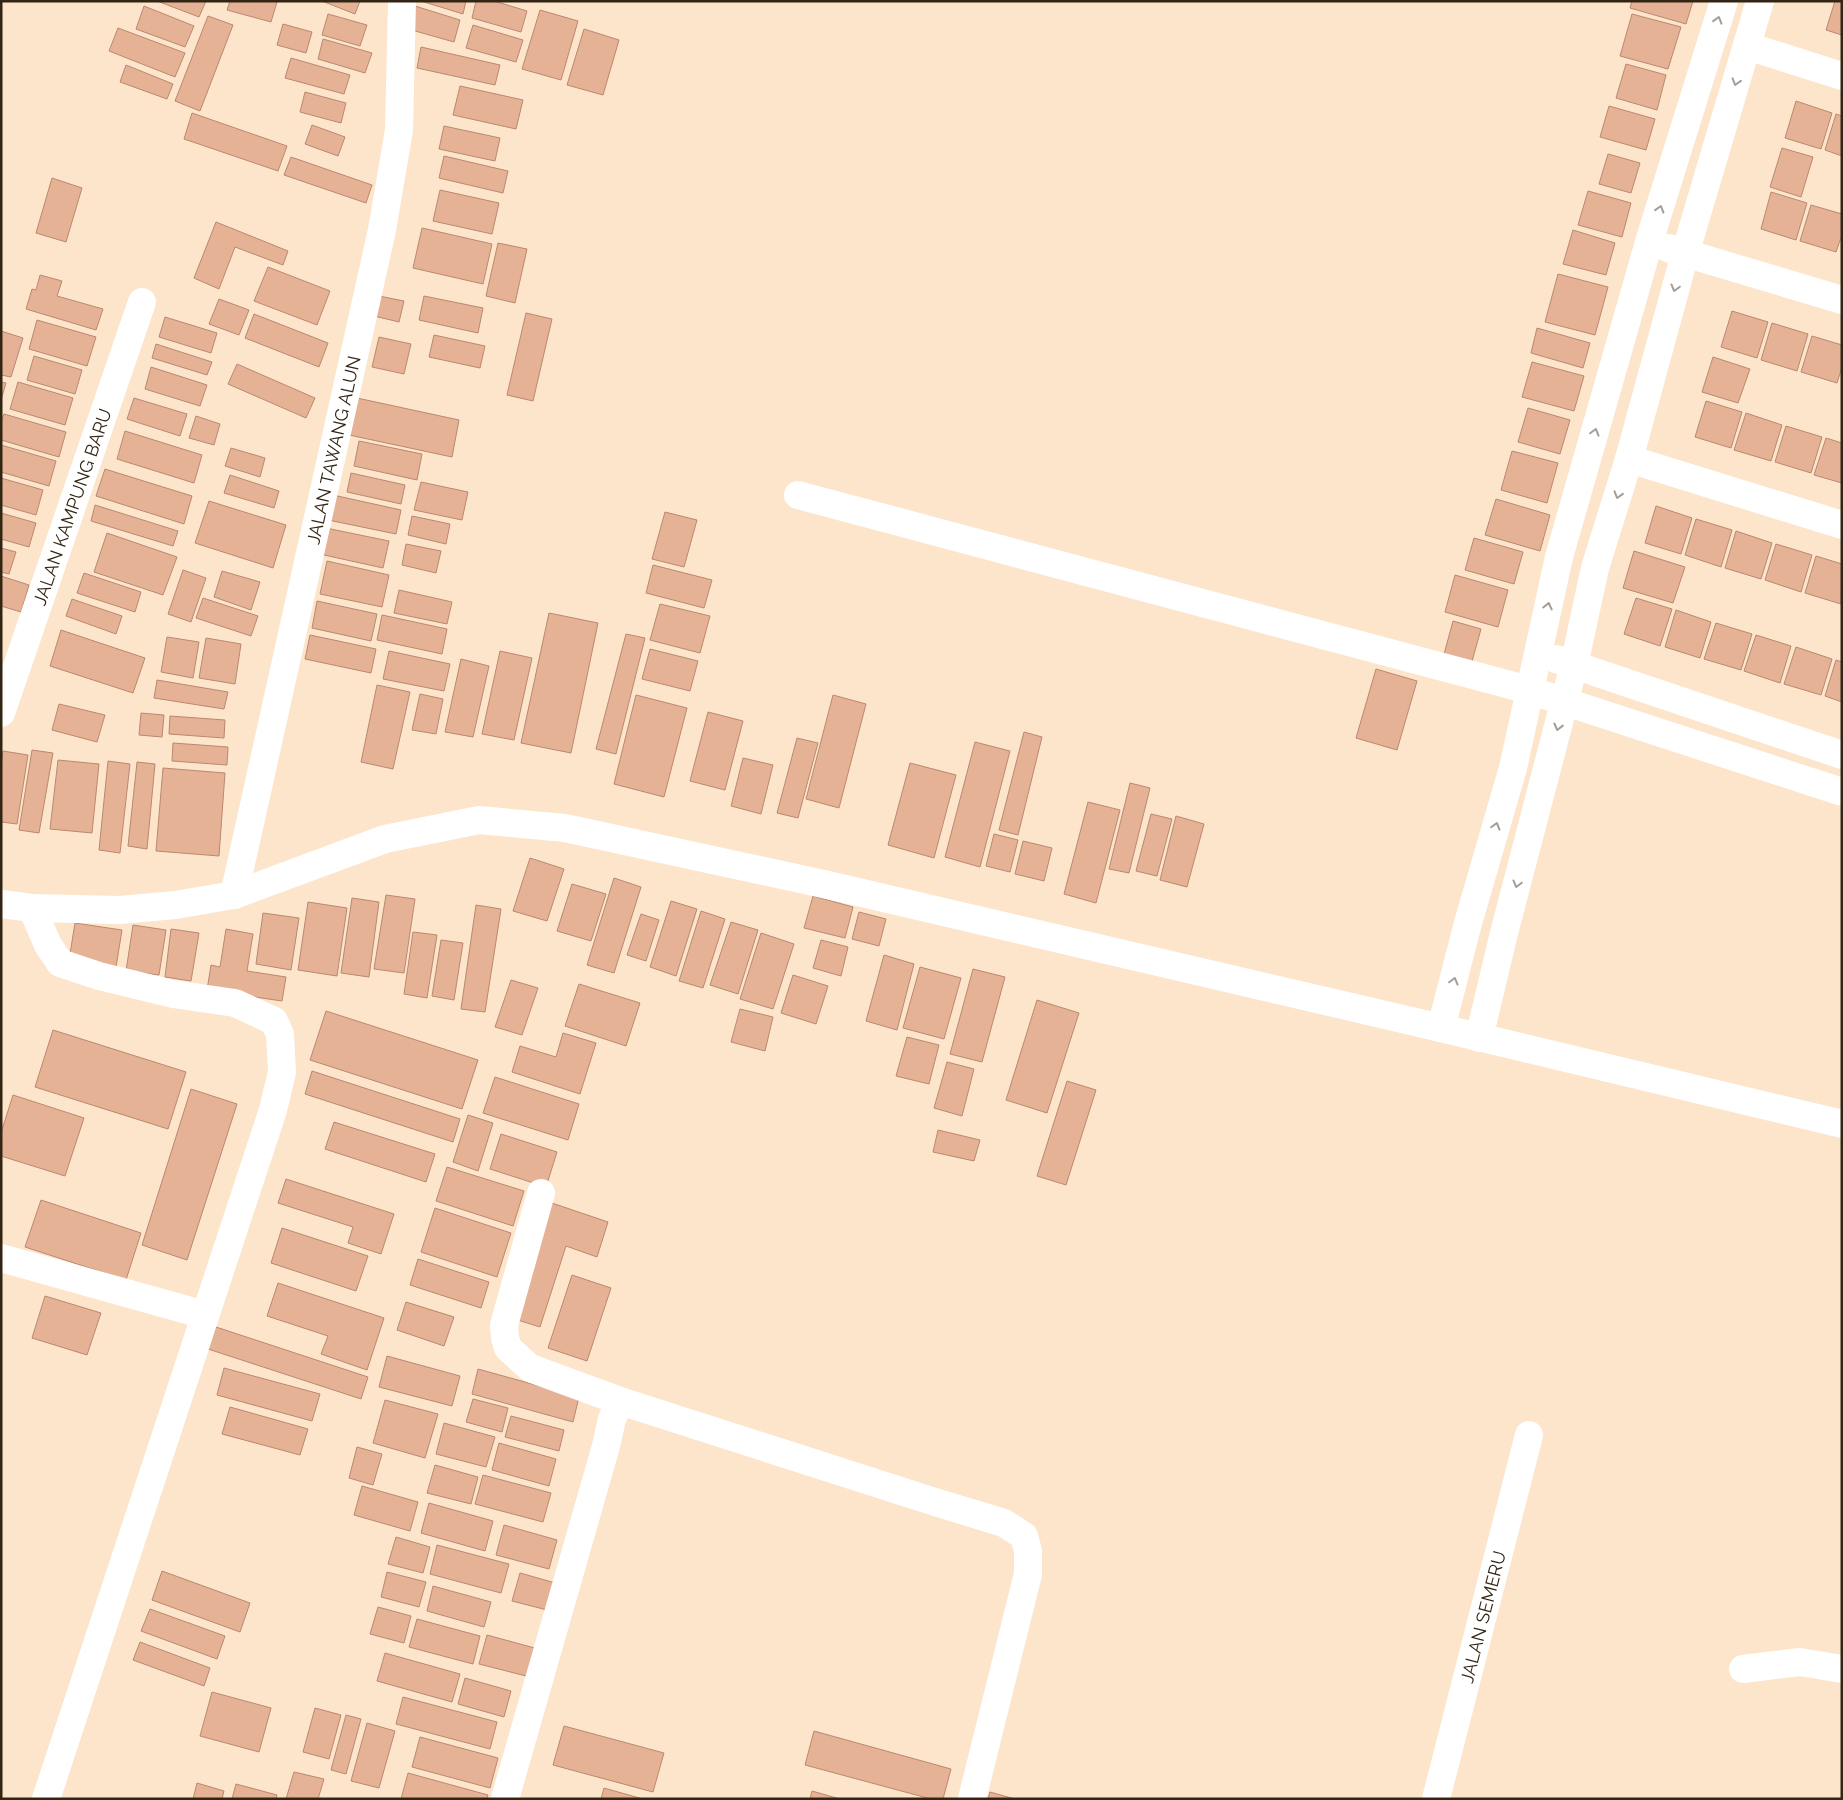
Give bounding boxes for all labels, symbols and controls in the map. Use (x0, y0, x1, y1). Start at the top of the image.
one-way arrow (1712, 16, 1722, 25)
one-way arrow (1732, 77, 1742, 85)
one-way arrow (1654, 205, 1664, 213)
one-way arrow (1671, 283, 1681, 291)
street label: JALAN TAWANG ALUN (302, 354, 364, 546)
street label: JALAN KAMPUNG BARU (28, 406, 115, 608)
one-way arrow (1590, 429, 1600, 437)
one-way arrow (1613, 490, 1623, 499)
one-way arrow (1542, 601, 1553, 610)
one-way arrow (1553, 722, 1564, 731)
one-way arrow (1490, 823, 1500, 831)
one-way arrow (1512, 880, 1522, 888)
one-way arrow (1448, 977, 1458, 985)
street label: JALAN SEMERU (1456, 1548, 1510, 1685)

